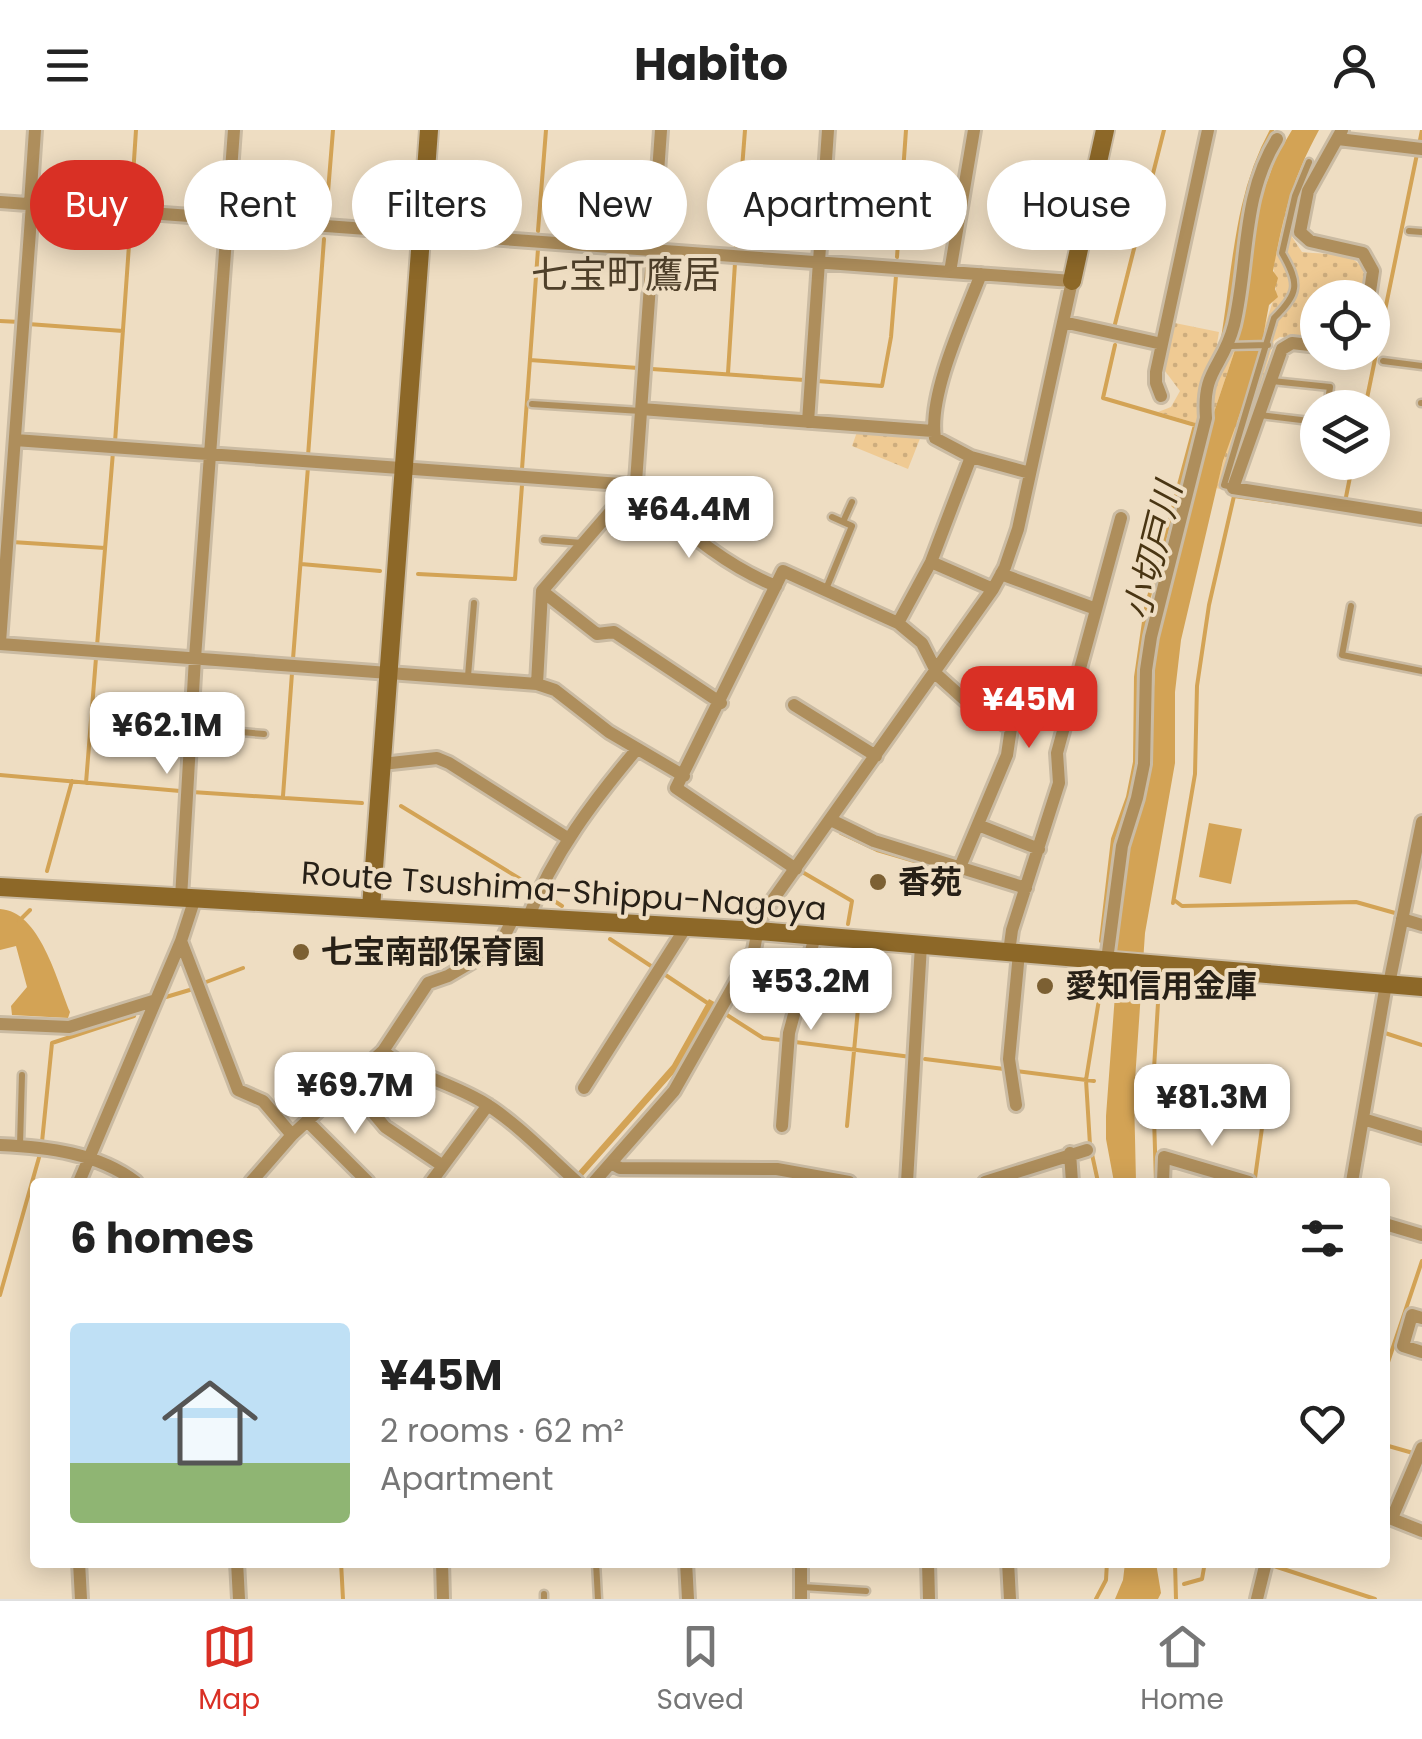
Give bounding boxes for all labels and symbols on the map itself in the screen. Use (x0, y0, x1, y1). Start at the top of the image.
district label: 七宝町鷹居 (531, 248, 721, 301)
water label: 小切戸川 (1112, 473, 1194, 625)
pin: ¥64.4M (608, 476, 770, 561)
pin: ¥45M (970, 666, 1088, 751)
pin: ¥62.1M (86, 692, 248, 777)
street label: Route Tsushima-Shippu-Nagoya (300, 850, 828, 931)
place label: 香苑 (898, 859, 962, 904)
marker: 香苑 (867, 871, 889, 893)
place label: 七宝南部保育園 (321, 929, 545, 974)
marker: 七宝南部保育園 (290, 941, 312, 963)
pin: ¥53.2M (730, 948, 892, 1033)
place label: 愛知信用金庫 (1065, 963, 1257, 1008)
marker: 愛知信用金庫 (1034, 975, 1056, 997)
pin: ¥69.7M (274, 1052, 436, 1137)
pin: ¥81.3M (1131, 1064, 1293, 1149)

